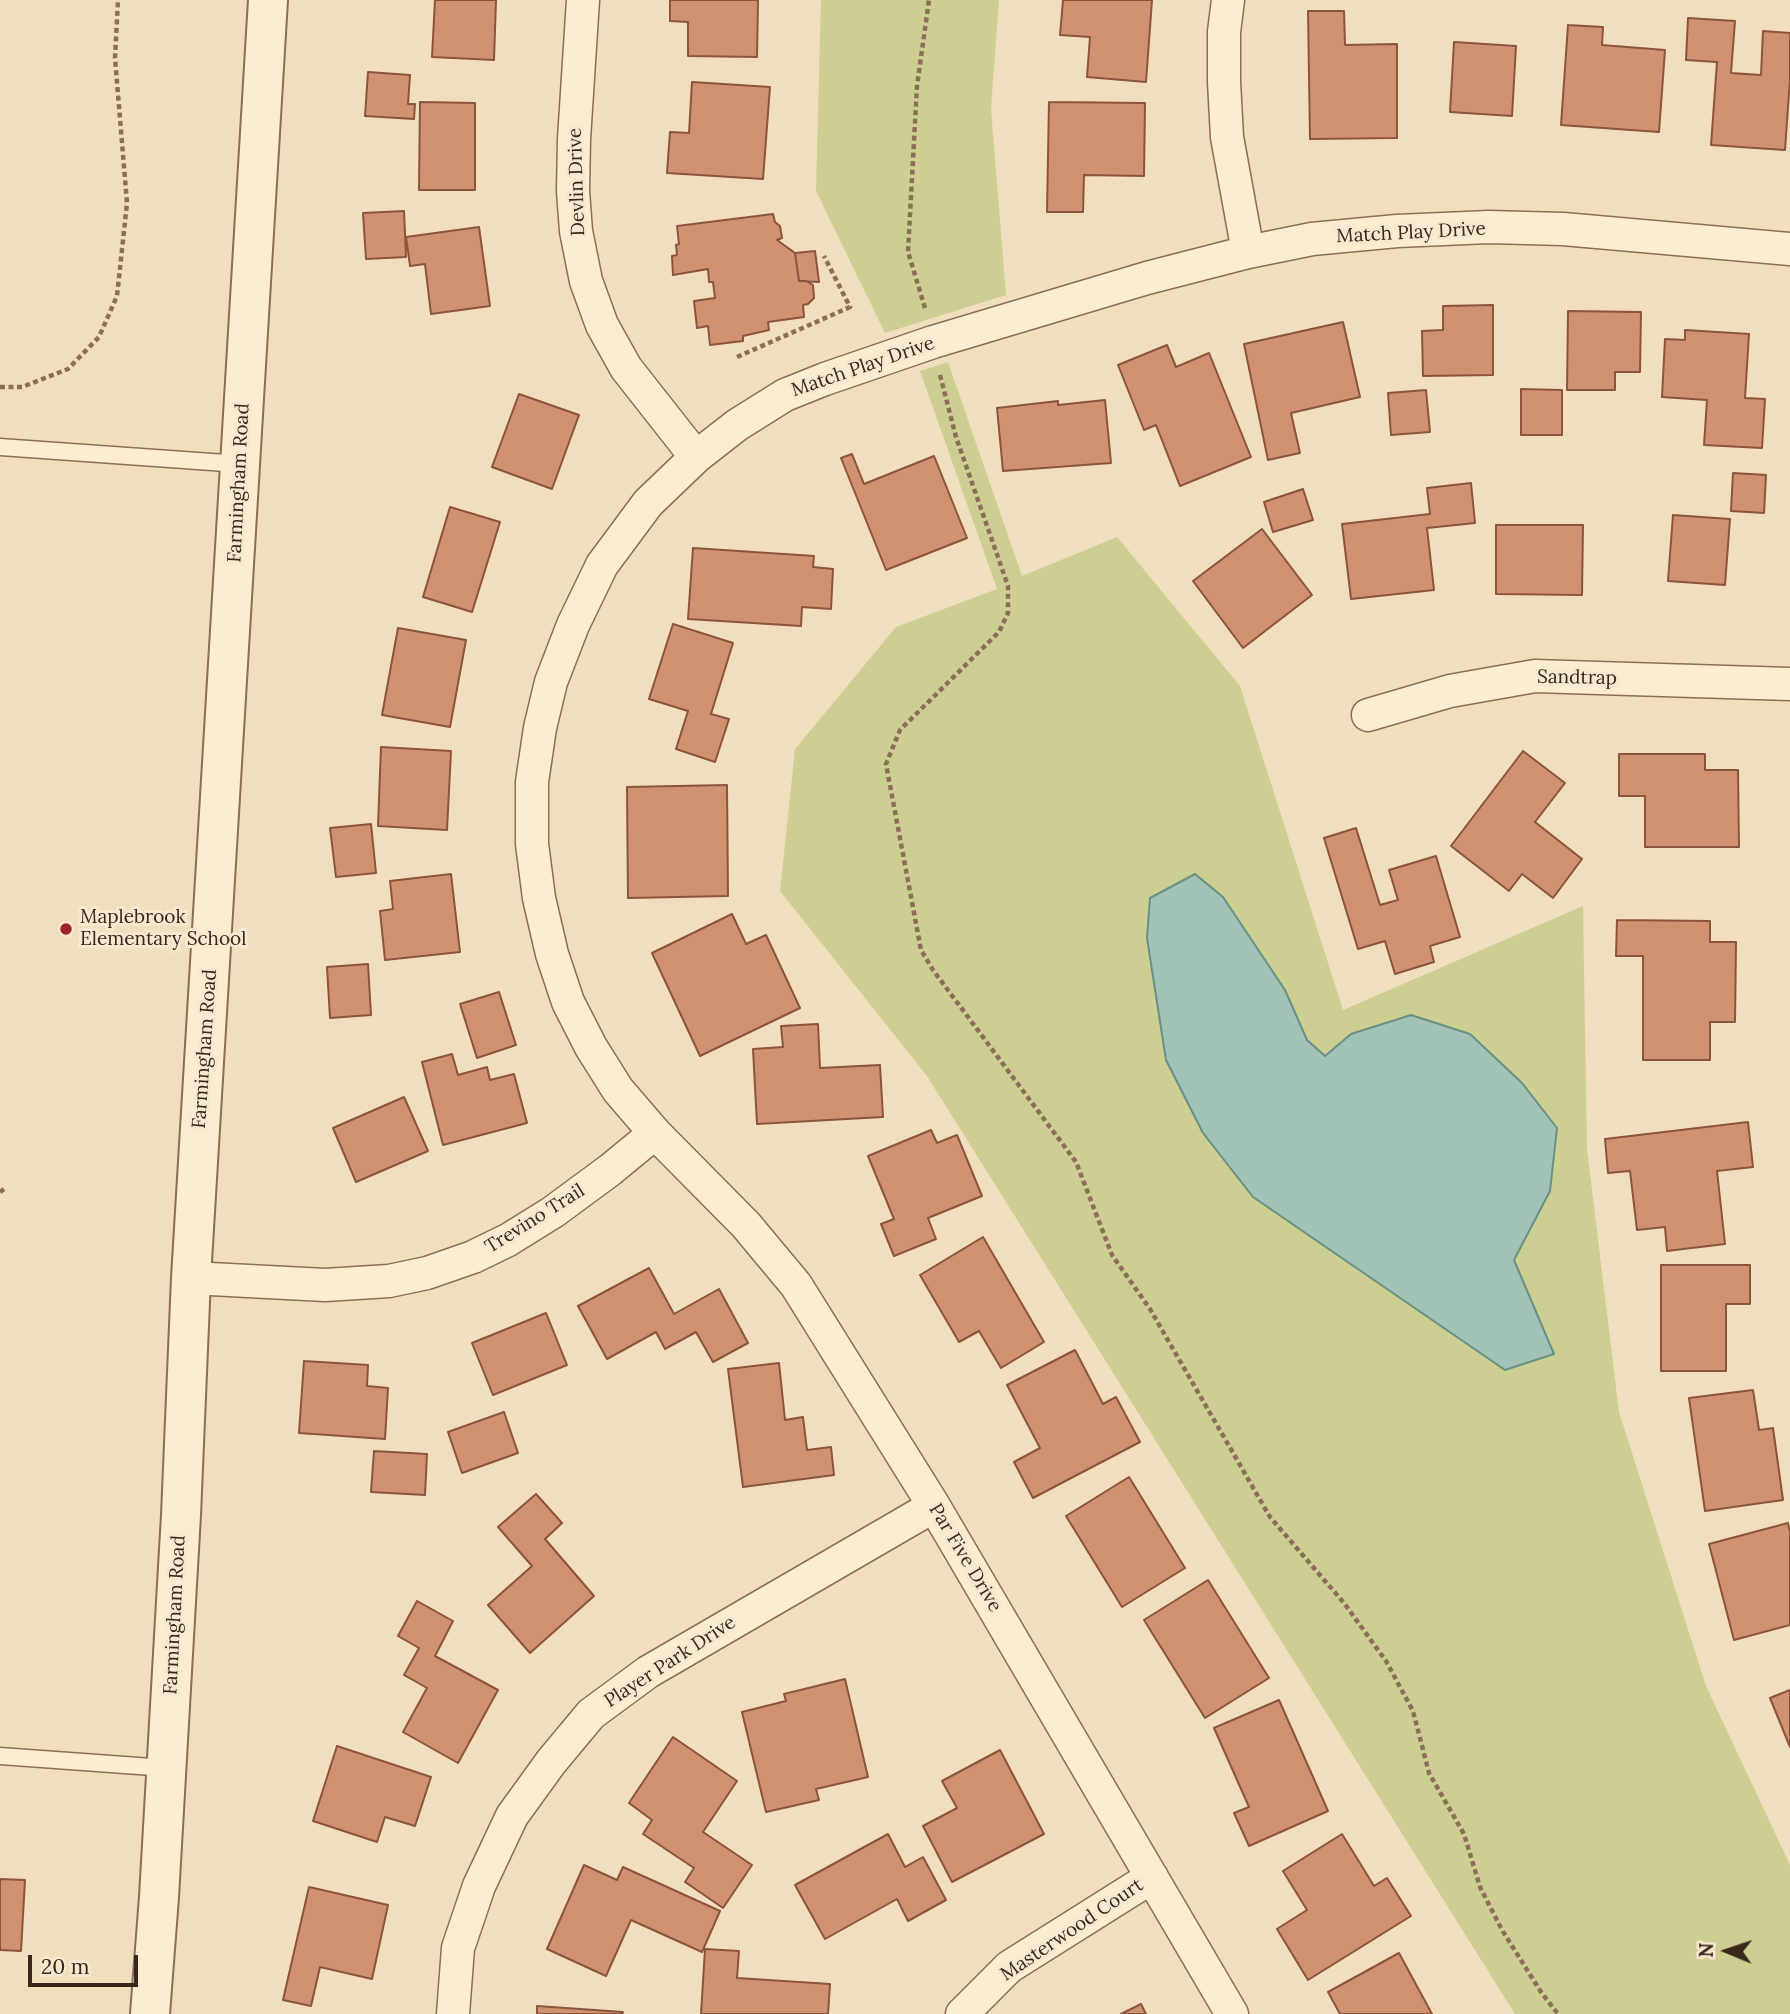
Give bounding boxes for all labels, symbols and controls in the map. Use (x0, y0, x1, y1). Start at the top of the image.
street label: Devlin Drive (564, 127, 590, 237)
street label: Match Play Drive (1336, 218, 1486, 248)
street label: Match Play Drive (789, 332, 937, 402)
street label: Farmingham Road (223, 403, 255, 563)
street label: Sandtrap (1537, 666, 1617, 690)
place label: Maplebrook Elementary School (80, 907, 246, 951)
marker: Maplebrook Elementary School (58, 921, 74, 937)
street label: Farmingham Road (188, 969, 222, 1129)
street label: Trevino Trail (481, 1179, 589, 1259)
street label: Par Five Drive (924, 1500, 1006, 1616)
street label: Farmingham Road (159, 1535, 191, 1695)
street label: Player Park Drive (600, 1611, 740, 1713)
street label: Masterwood Court (996, 1874, 1148, 1986)
north arrow (1692, 1916, 1762, 1986)
scale bar (32, 1940, 142, 1984)
text: N (1694, 1943, 1718, 1958)
text: 20 m (41, 1953, 90, 1980)

